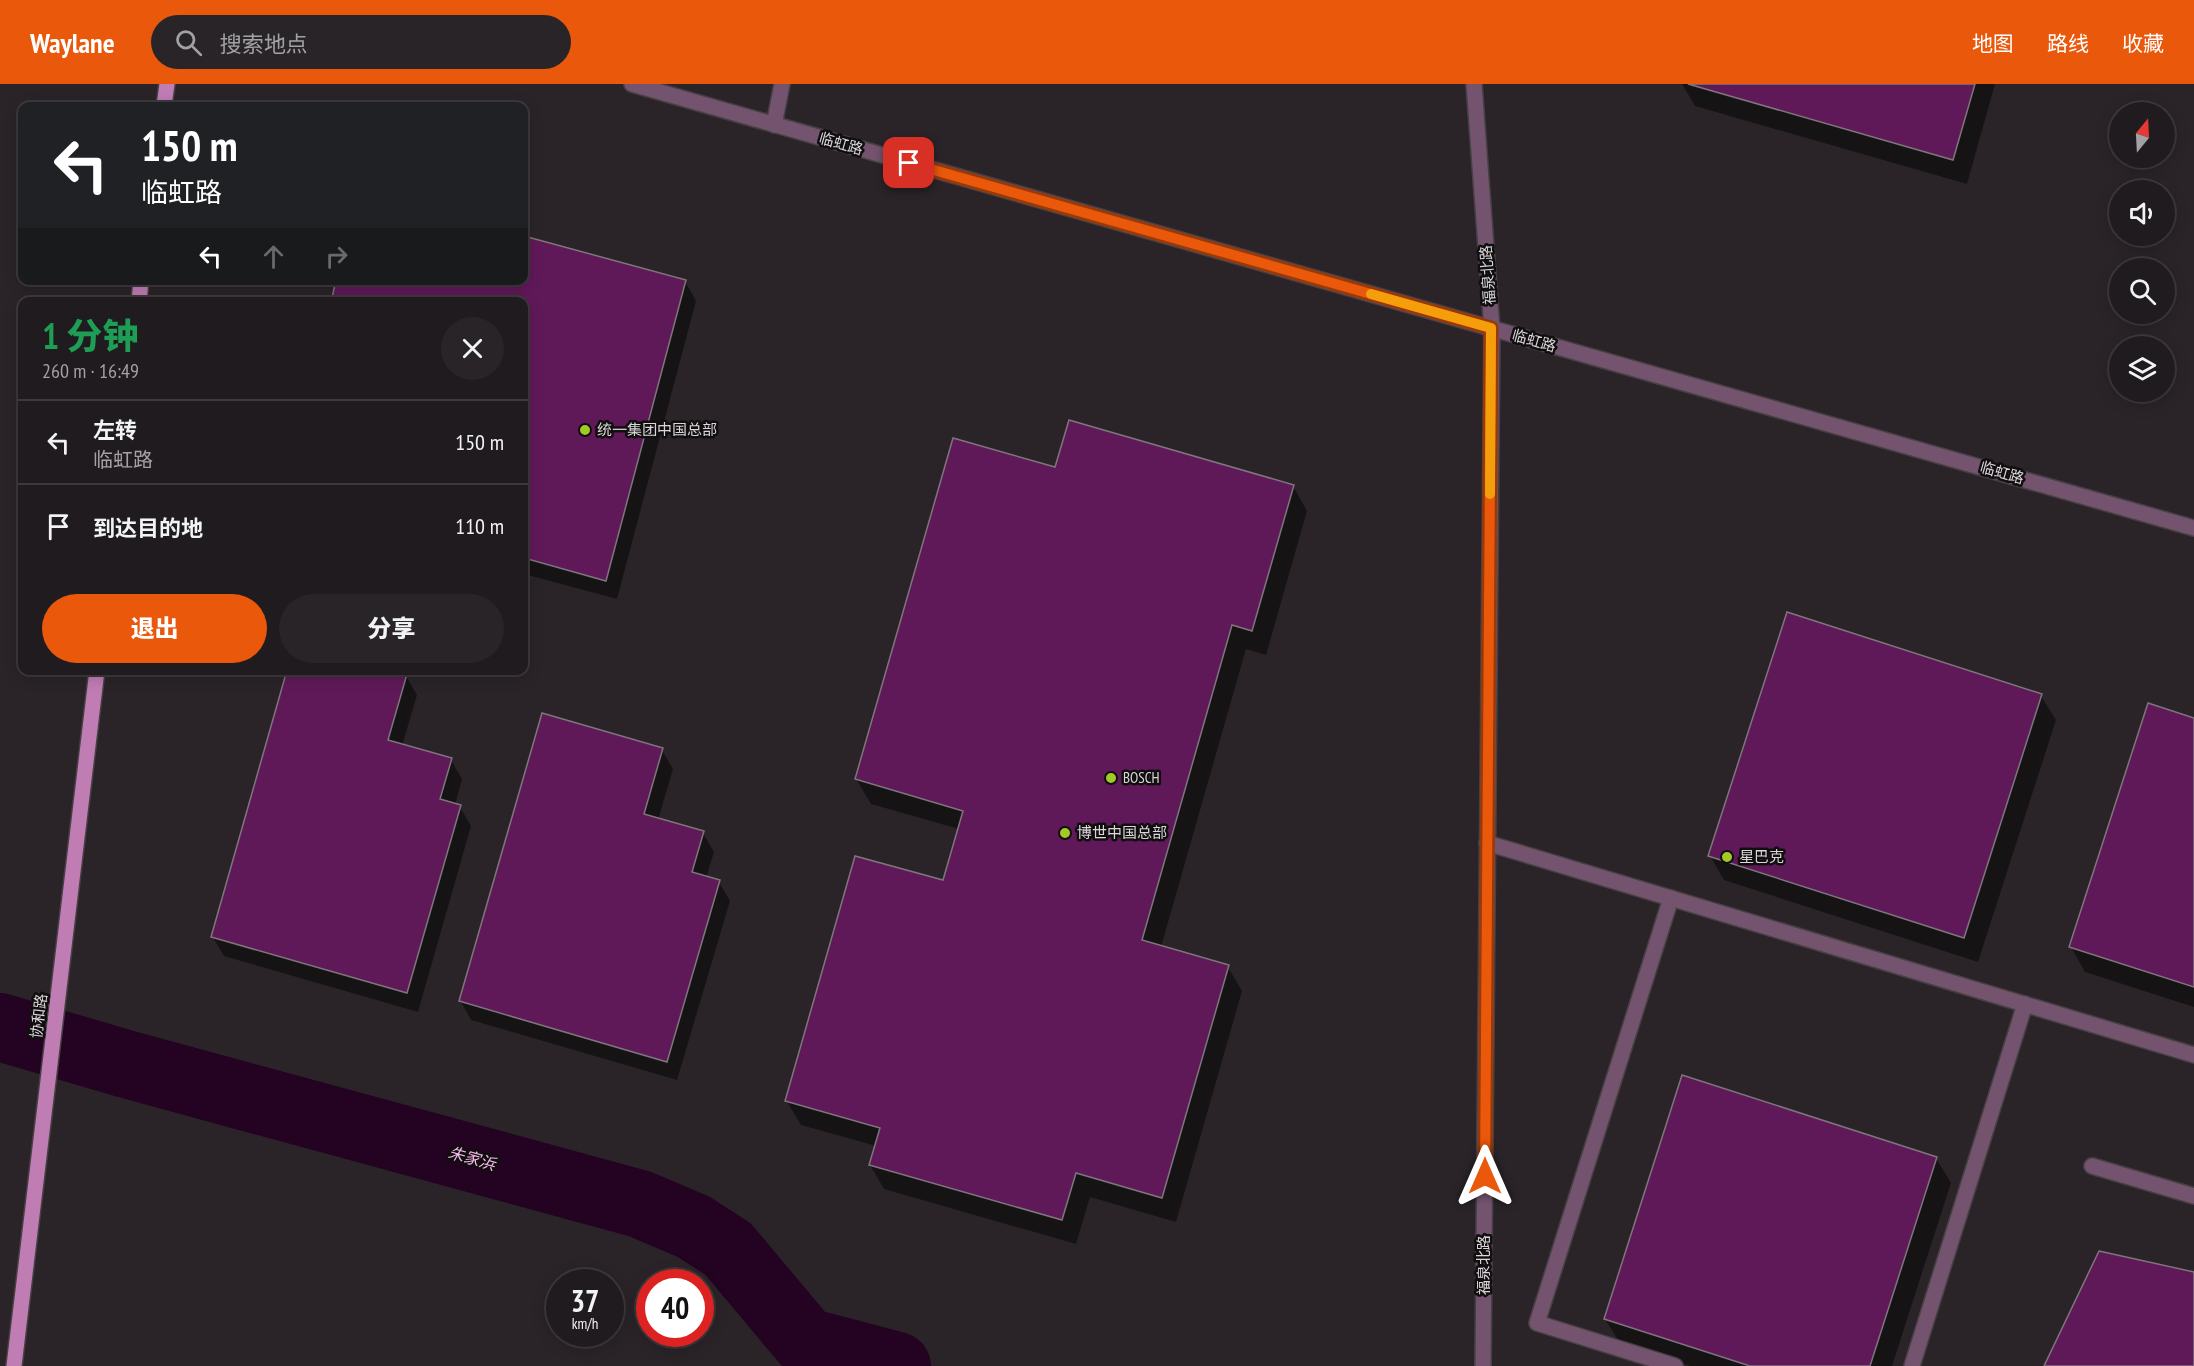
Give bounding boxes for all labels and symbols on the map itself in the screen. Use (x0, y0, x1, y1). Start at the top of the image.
north arrow (2109, 102, 2175, 168)
street label: 临虹路 (817, 128, 865, 159)
pin (883, 137, 934, 188)
street label: 福泉北路 (1476, 244, 1499, 306)
street label: 临虹路 (1510, 325, 1558, 356)
place label: 统一集团中国总部 (597, 420, 717, 439)
marker: 统一集团中国总部 (578, 423, 592, 437)
street label: 临虹路 (1978, 457, 2026, 488)
place label: BOSCH (1123, 768, 1160, 787)
marker: BOSCH (1104, 771, 1118, 785)
place label: 博世中国总部 (1077, 823, 1167, 842)
marker: 博世中国总部 (1058, 826, 1072, 840)
place label: 星巴克 (1739, 847, 1784, 866)
marker: 星巴克 (1720, 850, 1734, 864)
street label: 协和路 (26, 992, 51, 1039)
water label: 朱家浜 (446, 1142, 500, 1175)
position arrow (1453, 1144, 1517, 1208)
street label: 福泉北路 (1474, 1235, 1493, 1295)
speed limit sign: 40 (636, 1269, 714, 1347)

